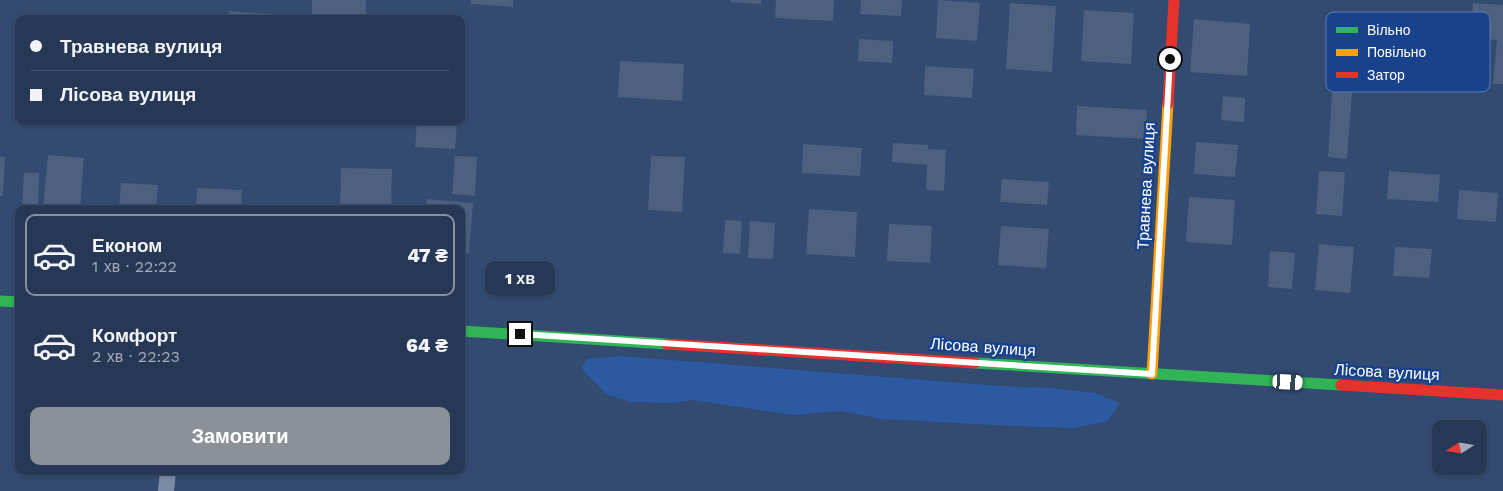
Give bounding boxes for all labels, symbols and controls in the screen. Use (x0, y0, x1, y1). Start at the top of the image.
legend (1326, 12, 1490, 92)
text: Вільно (1367, 22, 1411, 38)
text: Травнева вулиця (60, 35, 222, 58)
text: Повільно (1367, 44, 1427, 60)
route start (1159, 48, 1181, 70)
text: Затор (1367, 67, 1405, 83)
text: Лісова вулиця (60, 83, 196, 106)
street label: Травнева вулиця (1133, 122, 1159, 250)
icon: car (32, 233, 77, 278)
text: Економ (92, 234, 162, 257)
text: 47 ₴ (407, 244, 448, 267)
text: 1 хв · 22:22 (92, 257, 177, 276)
callout: 1 хв (485, 262, 555, 296)
text: 1 хв (505, 269, 535, 288)
icon: car (32, 323, 77, 368)
route end (509, 323, 531, 345)
text: Комфорт (92, 324, 177, 347)
text: 64 ₴ (406, 334, 448, 357)
street label: Лісова вулиця (930, 334, 1036, 360)
text: 2 хв · 22:23 (92, 347, 180, 366)
street label: Лісова вулиця (1334, 360, 1440, 384)
car (1272, 374, 1303, 390)
button: Замовити (30, 407, 450, 465)
north arrow (1432, 420, 1488, 475)
map controls (1432, 420, 1487, 475)

